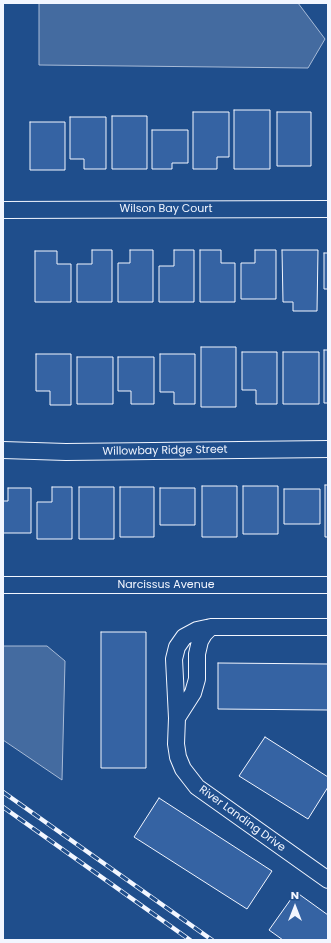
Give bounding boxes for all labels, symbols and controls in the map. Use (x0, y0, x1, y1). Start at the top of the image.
street label: Wilson Bay Court (120, 202, 212, 216)
street label: Willowbay Ridge Street (102, 443, 228, 459)
street label: Narcissus Avenue (117, 578, 215, 592)
street label: River Landing Drive (196, 783, 288, 855)
north arrow (275, 887, 315, 927)
text: N (291, 887, 299, 903)

